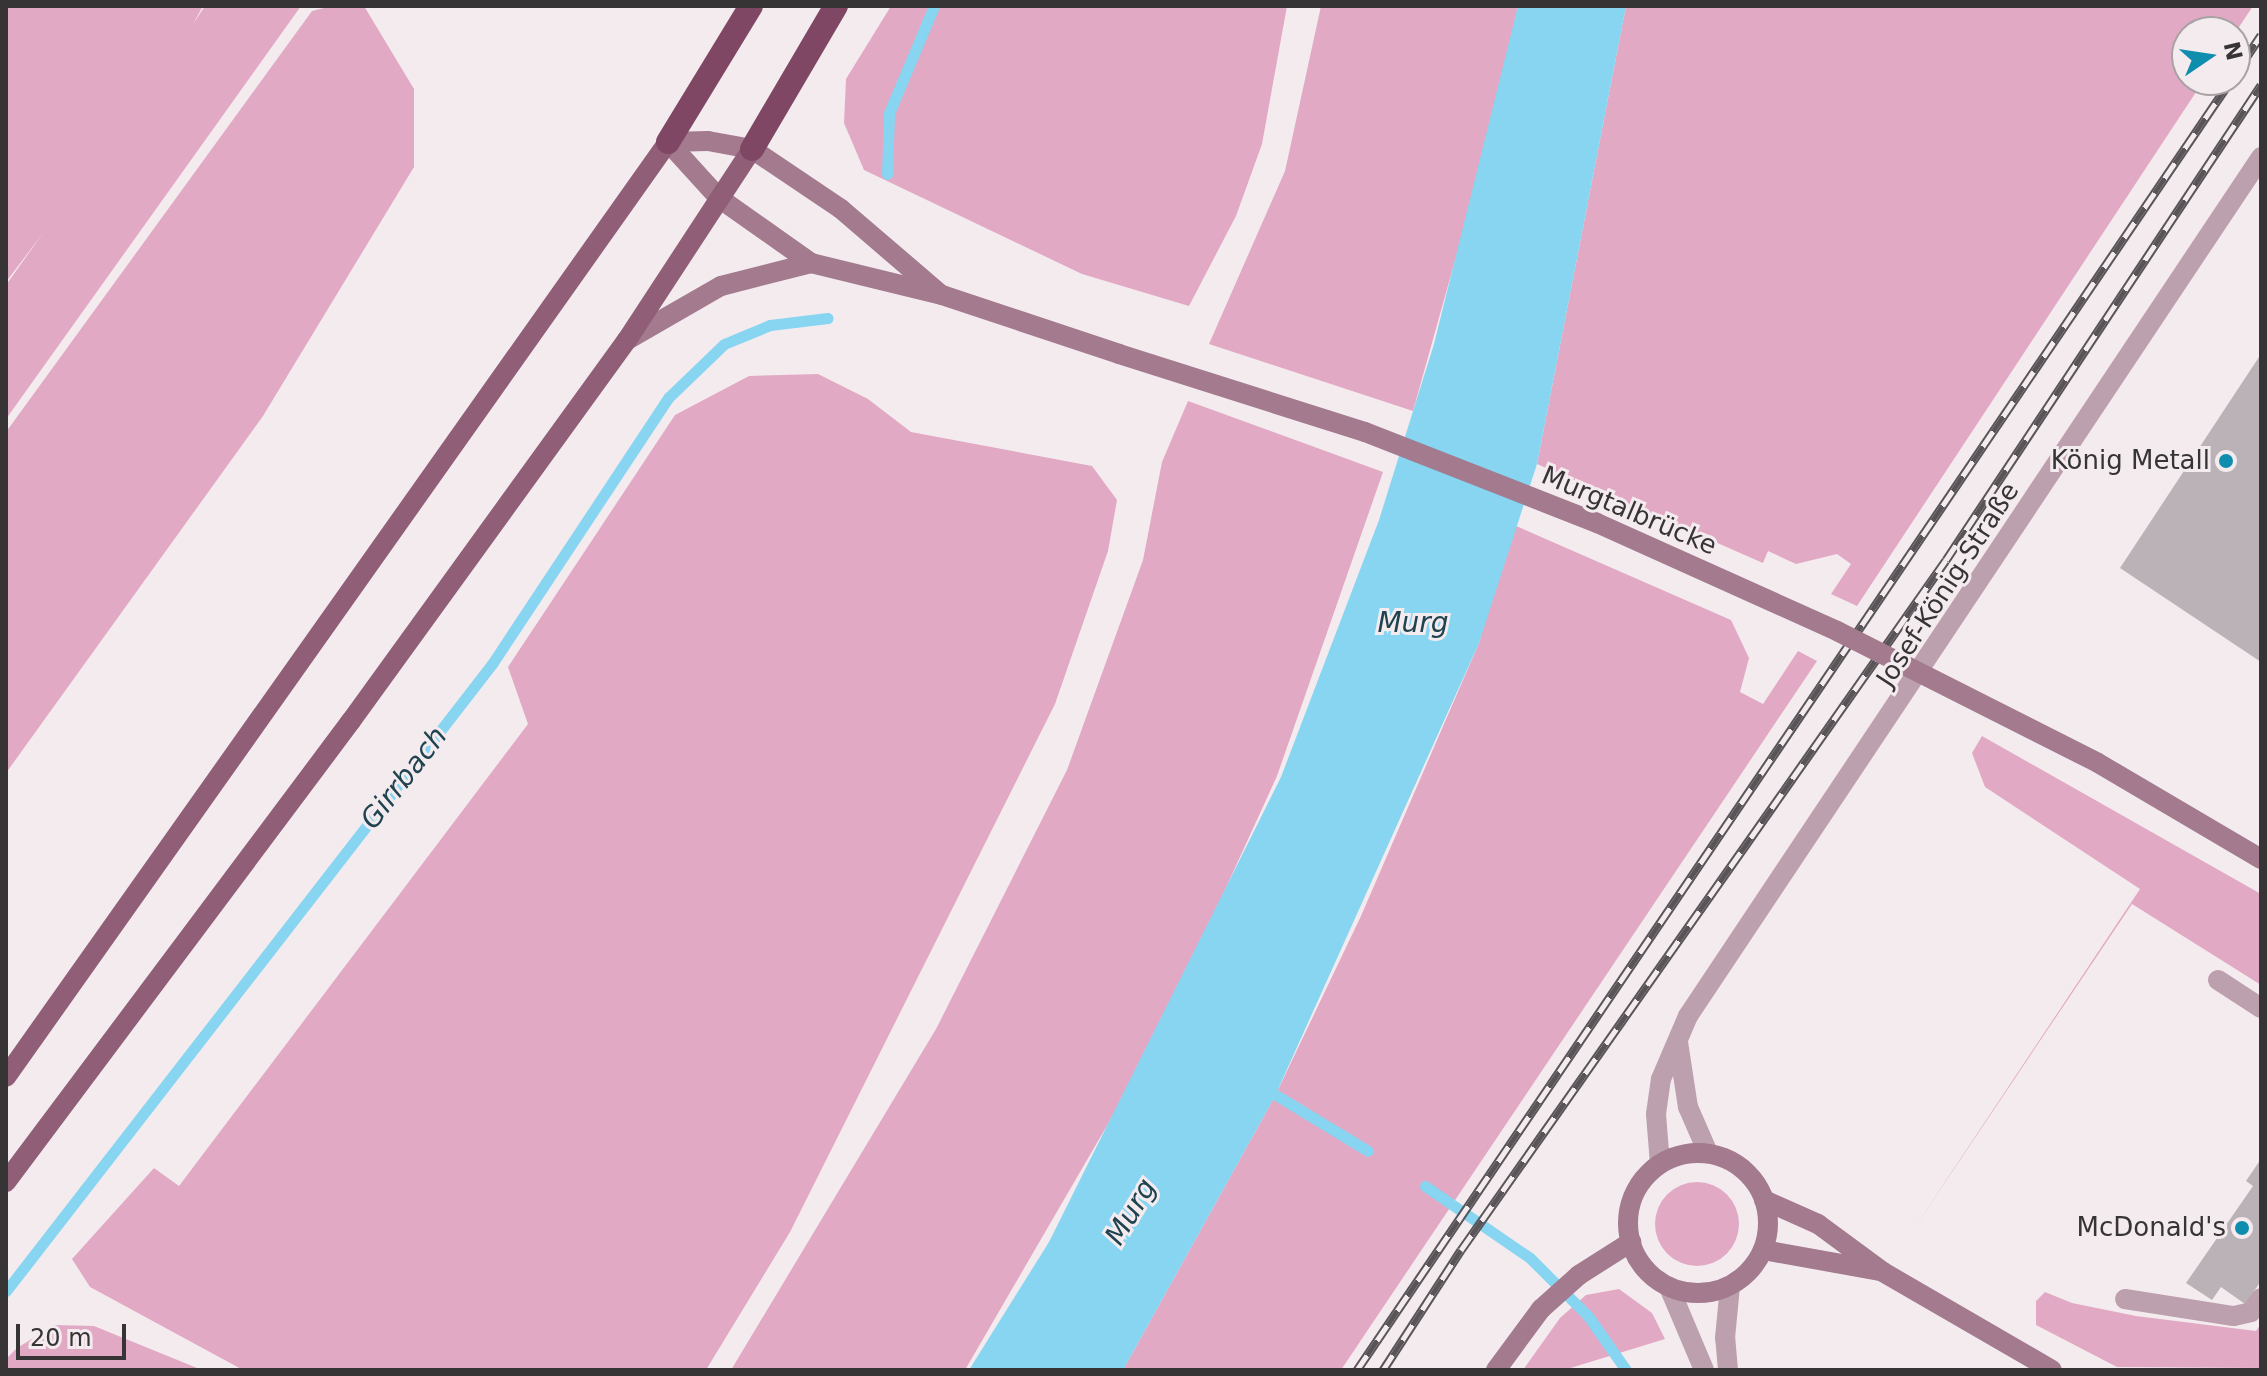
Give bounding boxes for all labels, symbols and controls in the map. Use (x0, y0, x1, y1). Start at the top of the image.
north arrow (2171, 16, 2251, 96)
text: N (2219, 39, 2247, 63)
place label: König Metall (2051, 445, 2210, 477)
marker: König Metall (2217, 452, 2235, 470)
street label: Murgtalbrücke (1537, 460, 1721, 562)
street label: Josef-König-Straße (1870, 477, 2026, 693)
water label: Murg (1377, 606, 1449, 640)
water label: Girrbach (354, 720, 454, 836)
water label: Murg (1098, 1173, 1164, 1251)
place label: McDonald's (2077, 1212, 2226, 1244)
marker: McDonald's (2233, 1219, 2251, 1237)
scale bar (20, 1308, 130, 1358)
text: 20 m (30, 1324, 92, 1352)

